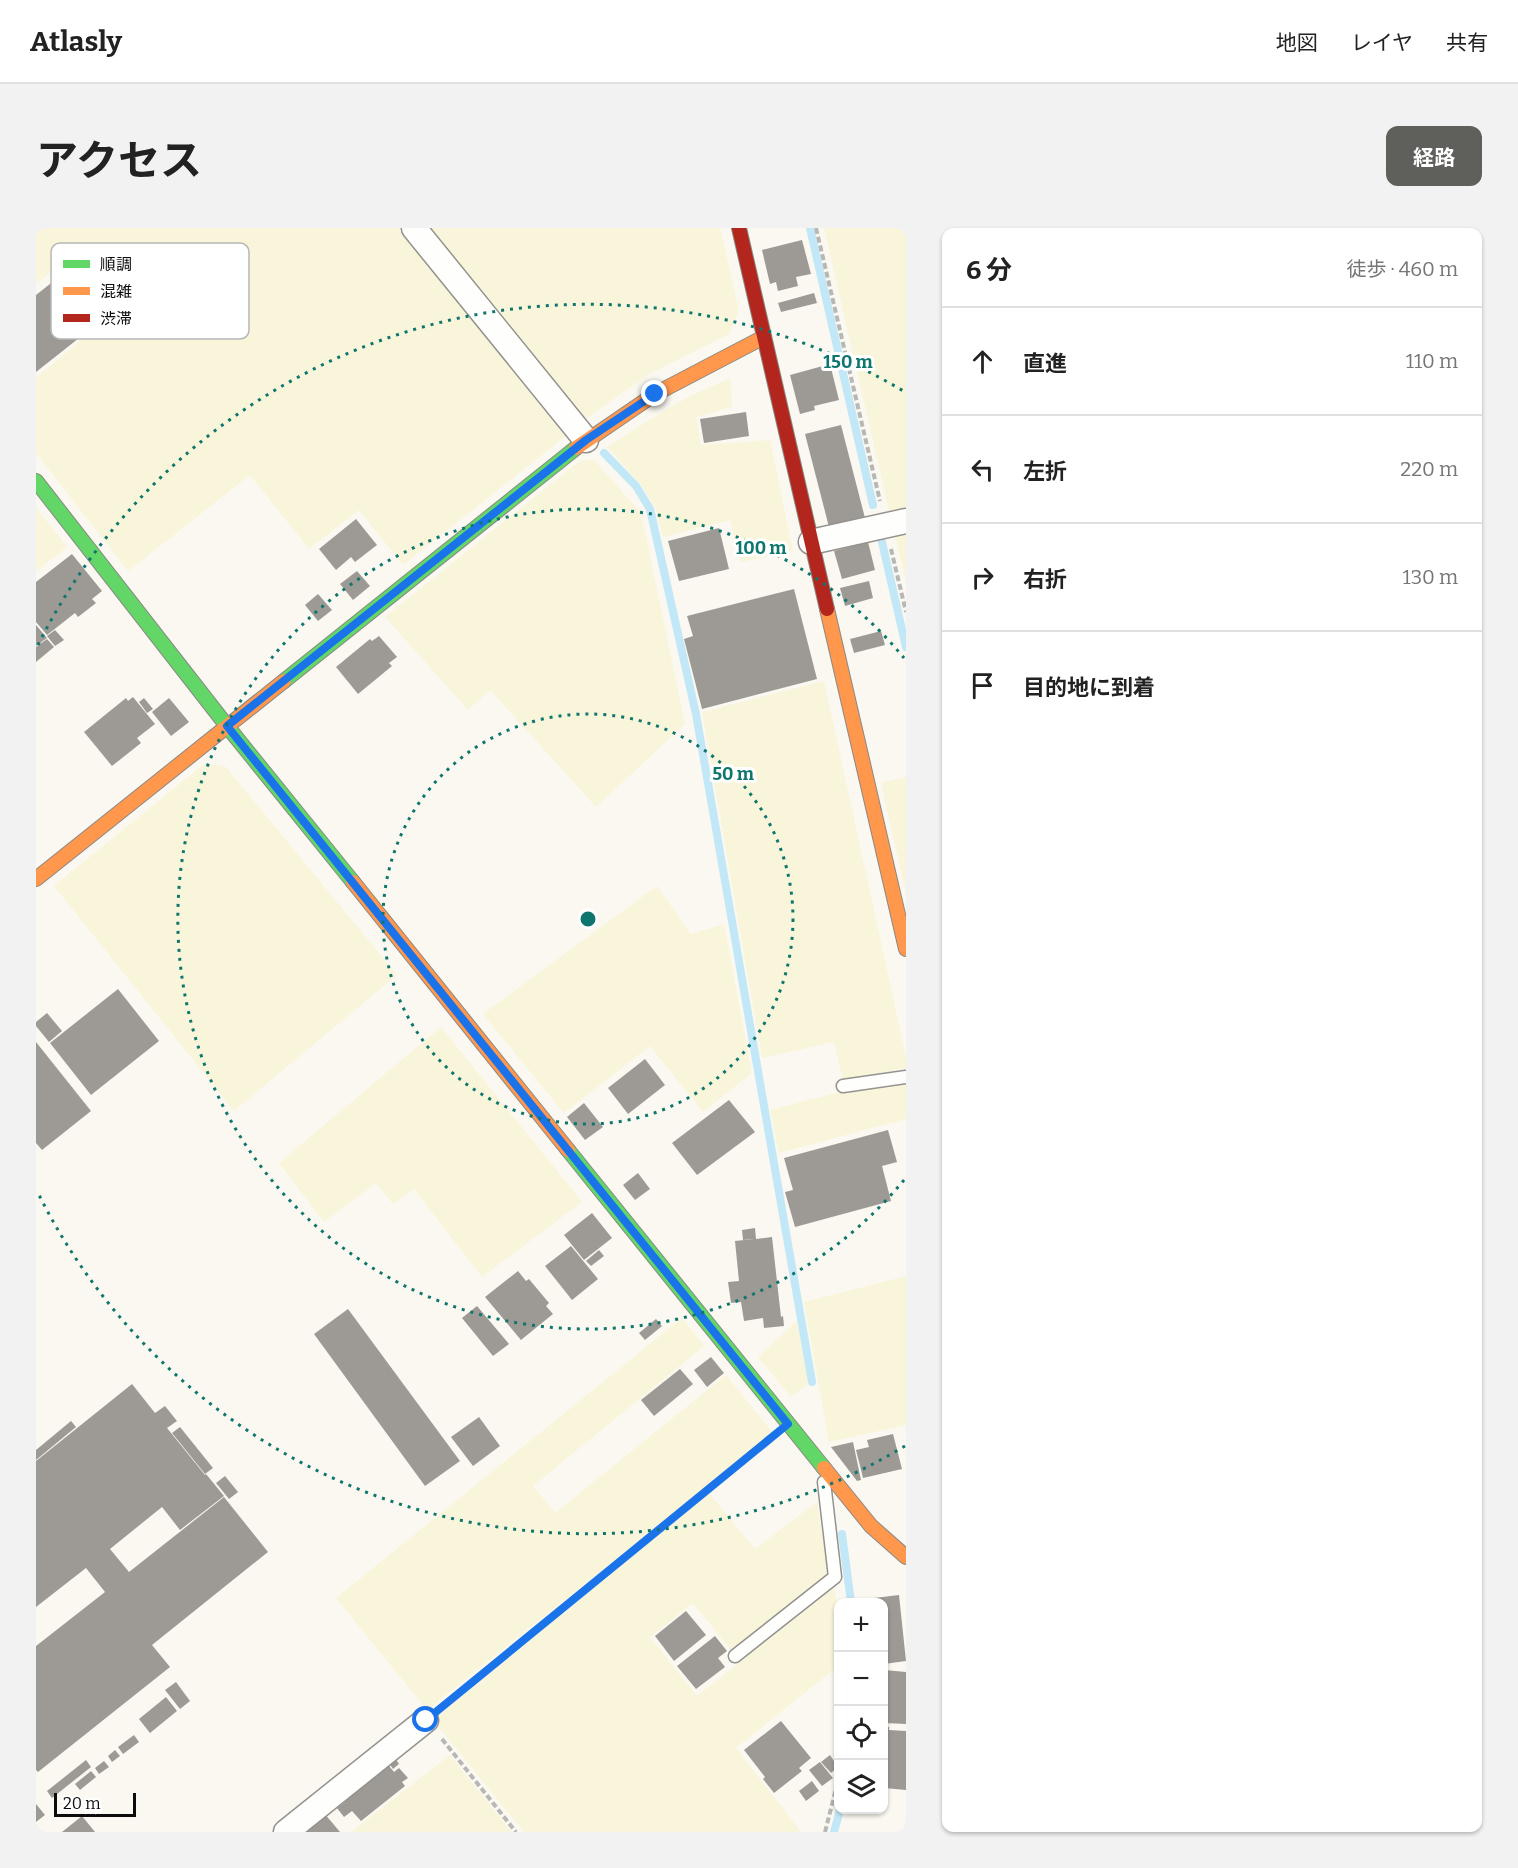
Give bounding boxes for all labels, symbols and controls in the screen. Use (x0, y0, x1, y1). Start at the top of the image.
text: Atlasly (30, 25, 122, 58)
text: 地図 (1276, 30, 1318, 56)
text: レイヤ (1351, 30, 1413, 56)
text: 共有 (1446, 30, 1488, 56)
button: 経路 (1386, 126, 1482, 186)
text: アクセス (36, 136, 202, 186)
legend (51, 243, 249, 339)
text: 順調 (100, 255, 132, 274)
text: 6 分 (966, 255, 1012, 286)
text: 徒歩 · 460 m (1346, 257, 1458, 281)
text: 混雑 (100, 282, 132, 301)
text: 渋滞 (100, 309, 132, 328)
icon: ahead (966, 345, 999, 378)
text: 110 m (1406, 349, 1458, 373)
text: 直進 (1023, 350, 1067, 377)
text: 150 m (823, 351, 873, 373)
route end (641, 380, 667, 406)
icon: left (966, 453, 999, 486)
text: 220 m (1400, 457, 1458, 481)
text: 左折 (1023, 458, 1067, 485)
text: 100 m (735, 537, 787, 559)
icon: right (966, 561, 999, 594)
text: 130 m (1403, 565, 1458, 589)
text: 右折 (1023, 566, 1067, 593)
icon: arrive (966, 669, 999, 702)
text: 目的地に到着 (1023, 674, 1155, 701)
text: 50 m (712, 763, 754, 785)
centre of rings (578, 909, 598, 929)
map controls (834, 1598, 888, 1814)
button: + (834, 1598, 888, 1652)
button: − (834, 1652, 888, 1706)
route start (412, 1706, 438, 1732)
button: locate (834, 1706, 888, 1760)
button: layers (834, 1760, 888, 1814)
scale bar (54, 1790, 136, 1818)
text: 20 m (63, 1794, 100, 1813)

